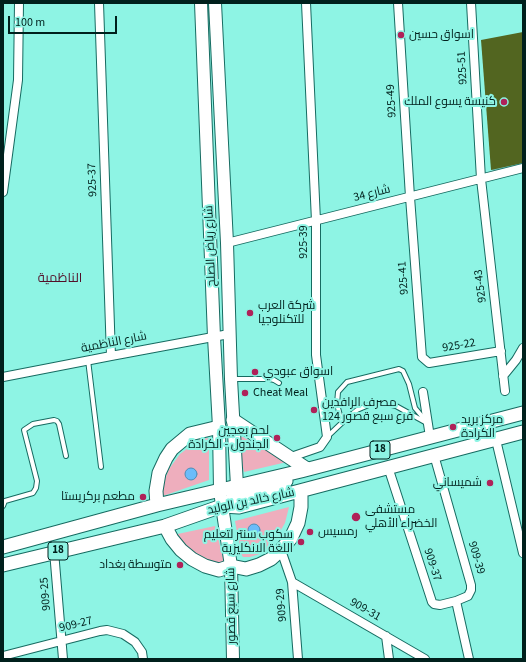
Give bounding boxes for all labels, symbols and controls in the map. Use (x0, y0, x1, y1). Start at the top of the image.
scale bar (10, 8, 119, 34)
text: 100 m (15, 14, 45, 31)
place label: اسواق حسين (409, 28, 474, 42)
marker: اسواق حسين (396, 30, 406, 40)
street label: 925-51 (455, 51, 471, 85)
street label: 925-49 (384, 84, 400, 118)
place label: كنيسة يسوع الملك (404, 95, 496, 109)
marker: كنيسة يسوع الملك (499, 97, 509, 107)
street label: 925-37 (85, 163, 101, 197)
street label: شارع 34 (352, 182, 392, 206)
street label: شارع رياض الصلح (202, 205, 220, 287)
street label: 925-39 (297, 225, 311, 259)
street label: 925-41 (396, 261, 412, 295)
street label: 925-43 (472, 268, 490, 304)
district label: الناظمية (38, 271, 82, 287)
place label: شركة العرب للتكنلوجيا (258, 299, 315, 327)
marker: شركة العرب للتكنلوجيا (245, 308, 255, 318)
street label: شارع الناظمية (80, 330, 148, 356)
street label: 925-22 (441, 336, 477, 356)
place label: اسواق عبودي (263, 365, 333, 379)
marker: اسواق عبودي (250, 367, 260, 377)
place label: Cheat Meal (253, 386, 308, 400)
marker: Cheat Meal (240, 388, 250, 398)
place label: مصرف الرافدين فرع سبع قصور 124 (322, 396, 413, 424)
marker: مصرف الرافدين فرع سبع قصور 124 (309, 405, 319, 415)
place label: مركز بريد الكرادة (461, 413, 503, 441)
marker: مركز بريد الكرادة (448, 422, 458, 432)
place label: لحم بعجين الجندول - الكرادة (188, 424, 269, 452)
marker: لحم بعجين الجندول - الكرادة (272, 433, 282, 443)
road number: 18 (370, 441, 390, 459)
place label: شميساني (433, 476, 482, 490)
marker: شميساني (485, 478, 495, 488)
street label: شارع خالد بن الوليد (206, 486, 296, 518)
place label: مطعم بركريستا (61, 490, 135, 504)
marker: مطعم بركريستا (138, 492, 148, 502)
place label: مستشفى الخضراء الأهلي (365, 503, 437, 531)
marker: مستشفى الخضراء الأهلي (350, 511, 362, 523)
place label: رمسيس (318, 525, 358, 539)
marker: رمسيس (305, 527, 315, 537)
place label: سكوب سنتر لتعليم اللغة الانكليزية (204, 528, 293, 556)
marker: سكوب سنتر لتعليم اللغة الانكليزية (296, 537, 306, 547)
street label: 909-39 (464, 540, 488, 576)
road number: 18 (48, 542, 68, 560)
street label: 909-37 (420, 547, 444, 583)
place label: متوسطة بغداد (99, 558, 172, 572)
marker: متوسطة بغداد (175, 560, 185, 570)
street label: شارع سبع قصور (224, 568, 240, 644)
street label: 909-25 (37, 577, 55, 611)
street label: 909-29 (273, 588, 291, 622)
street label: 909-31 (347, 595, 383, 625)
street label: 909-27 (58, 614, 94, 636)

